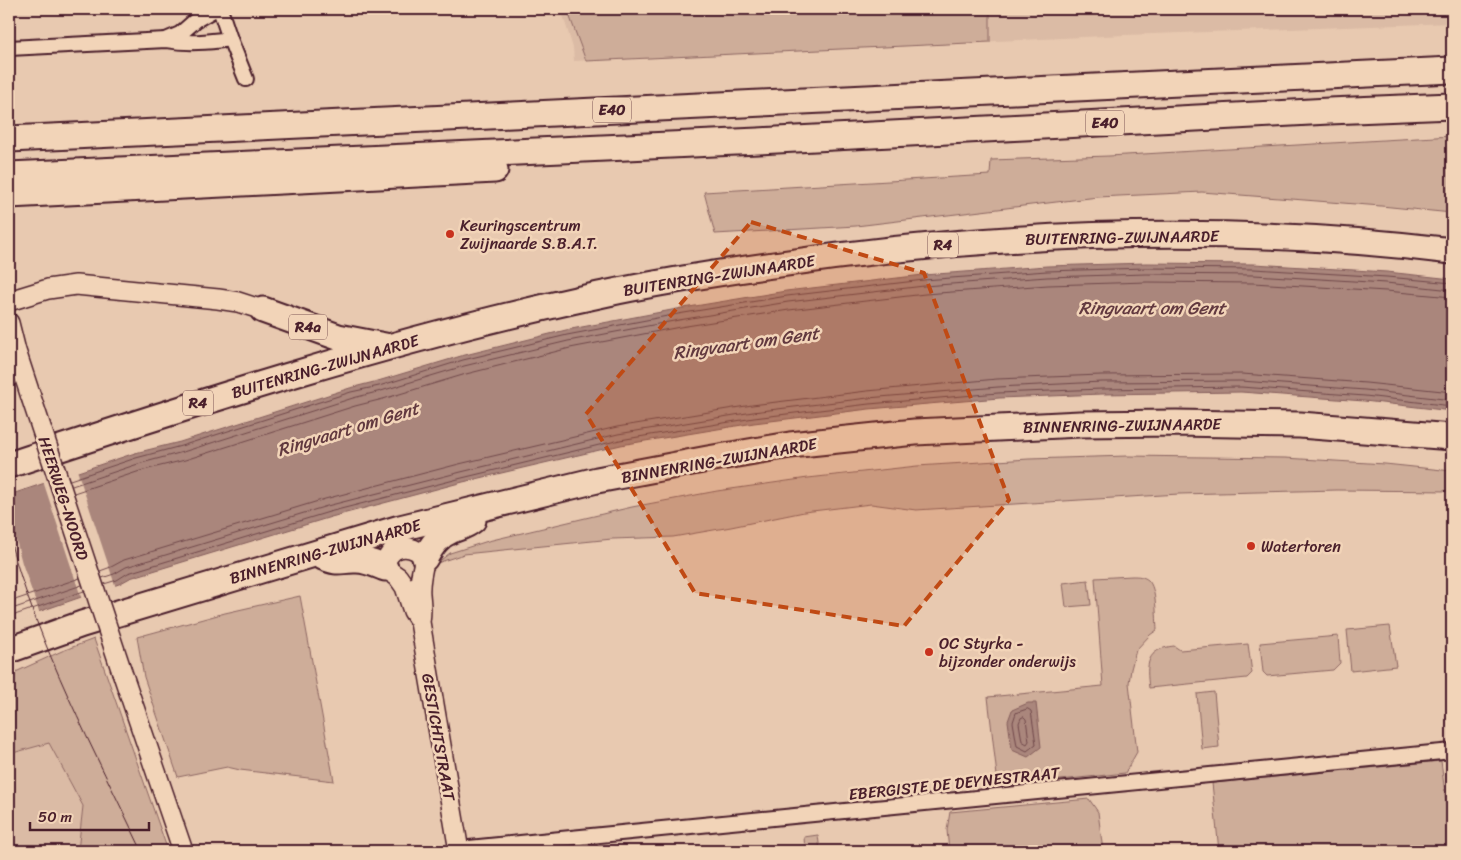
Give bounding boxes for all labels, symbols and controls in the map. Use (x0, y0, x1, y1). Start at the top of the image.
road number: E40 (593, 98, 631, 122)
road number: E40 (1086, 110, 1124, 136)
place label: Keuringscentrum Zwijnaarde S.B.A.T. (460, 211, 598, 258)
street label: BUITENRING-ZWIJNAARDE (1025, 221, 1220, 254)
marker: Keuringscentrum Zwijnaarde S.B.A.T. (444, 228, 456, 240)
road number: R4 (928, 232, 958, 258)
street label: BUITENRING-ZWIJNAARDE (621, 246, 818, 305)
water label: Ringvaart om Gent (1079, 292, 1227, 324)
road number: R4a (289, 314, 327, 340)
water label: Ringvaart om Gent (671, 317, 823, 369)
street label: BUITENRING-ZWIJNAARDE (228, 326, 423, 407)
road number: R4 (183, 390, 213, 416)
water label: Ringvaart om Gent (273, 392, 425, 466)
street label: BINNENRING-ZWIJNAARDE (1023, 409, 1222, 442)
street label: BINNENRING-ZWIJNAARDE (619, 429, 820, 492)
street label: HEERWEG-NOORD (30, 432, 97, 564)
street label: BINNENRING-ZWIJNAARDE (226, 510, 425, 593)
place label: Watertoren (1261, 532, 1341, 561)
marker: Watertoren (1245, 540, 1257, 552)
place label: OC Styrka - bijzonder onderwijs (939, 629, 1076, 676)
marker: OC Styrka - bijzonder onderwijs (923, 646, 935, 658)
street label: GESTICHTSTRAAT (413, 671, 464, 804)
street label: EBERGISTE DE DEYNESTRAAT (847, 758, 1062, 809)
scale bar (30, 800, 149, 832)
text: 50 m (38, 804, 73, 830)

